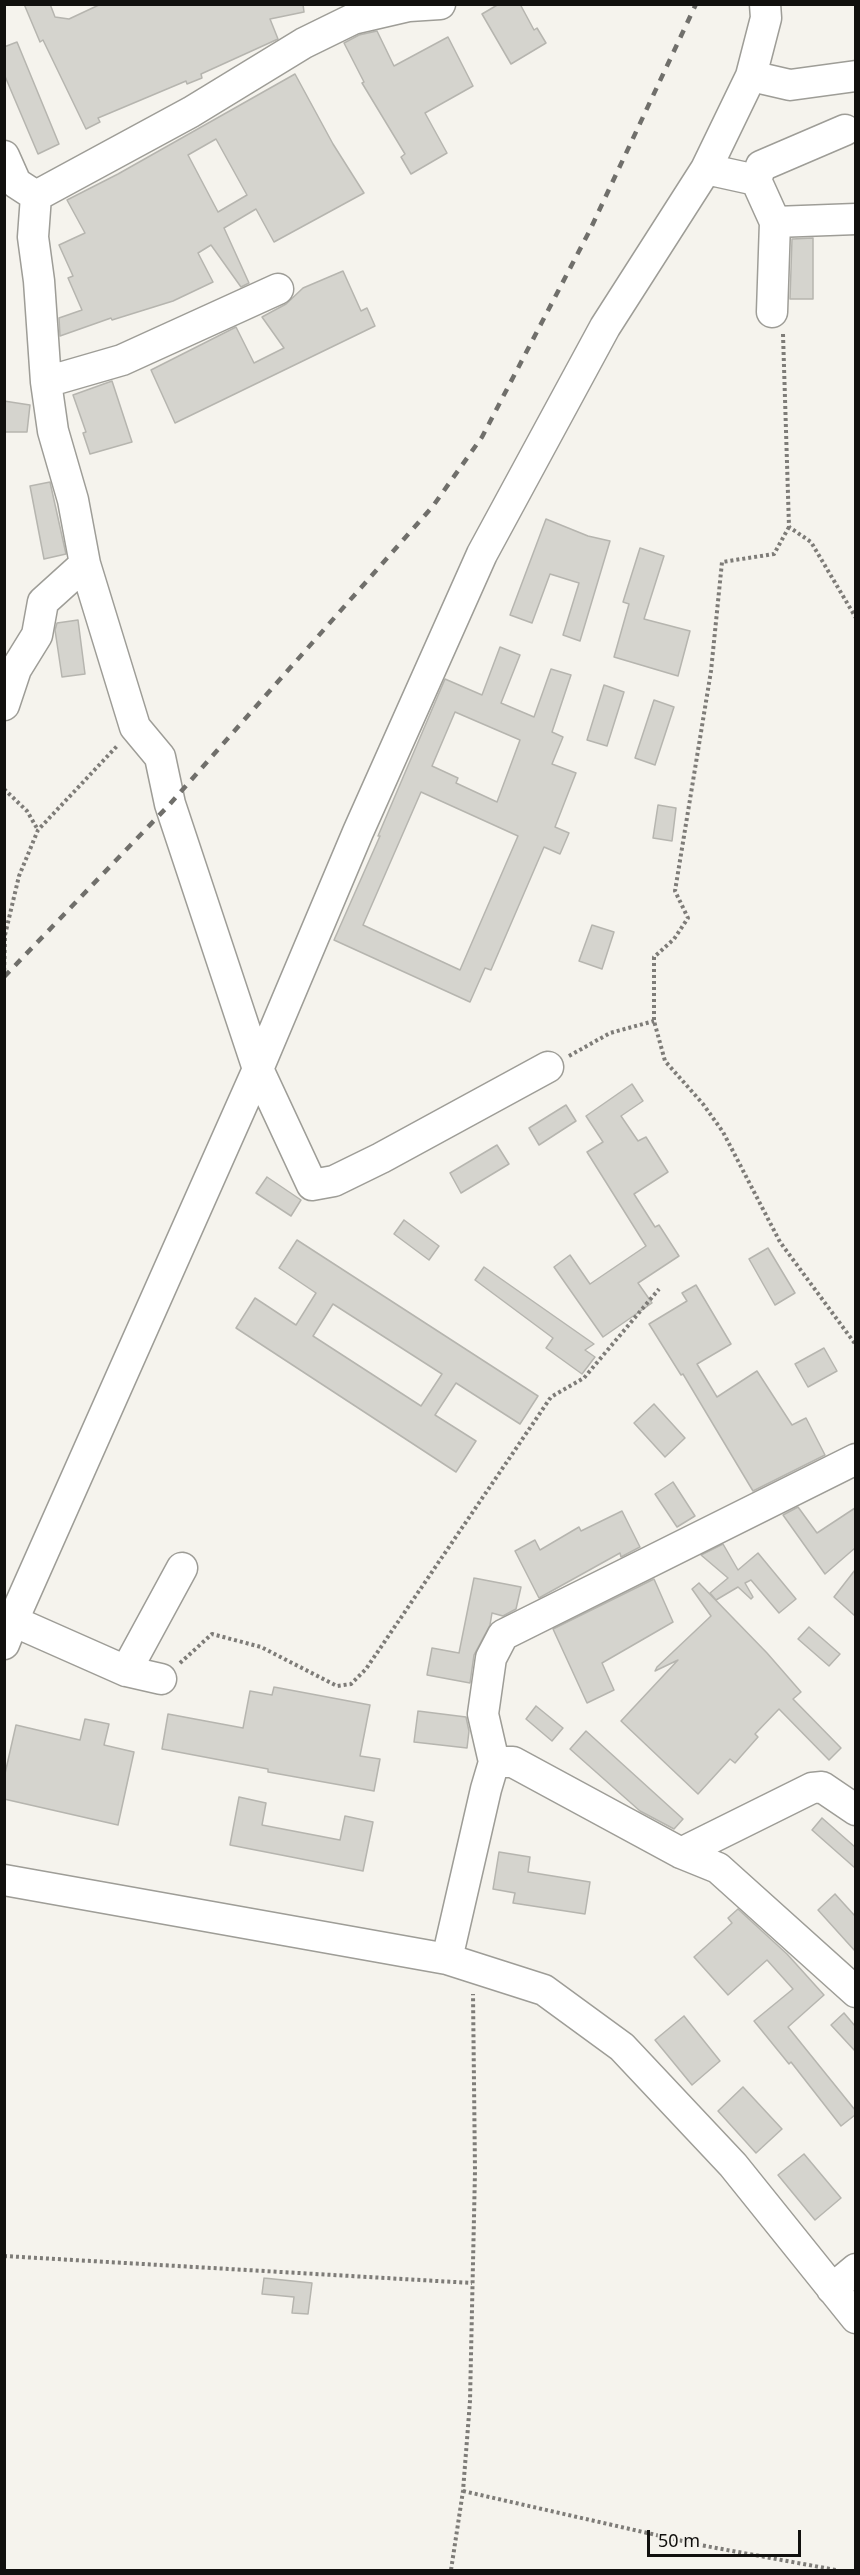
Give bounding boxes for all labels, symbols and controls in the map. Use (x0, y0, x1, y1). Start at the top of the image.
scale bar (650, 2518, 804, 2556)
text: 50 m (658, 2528, 700, 2552)

